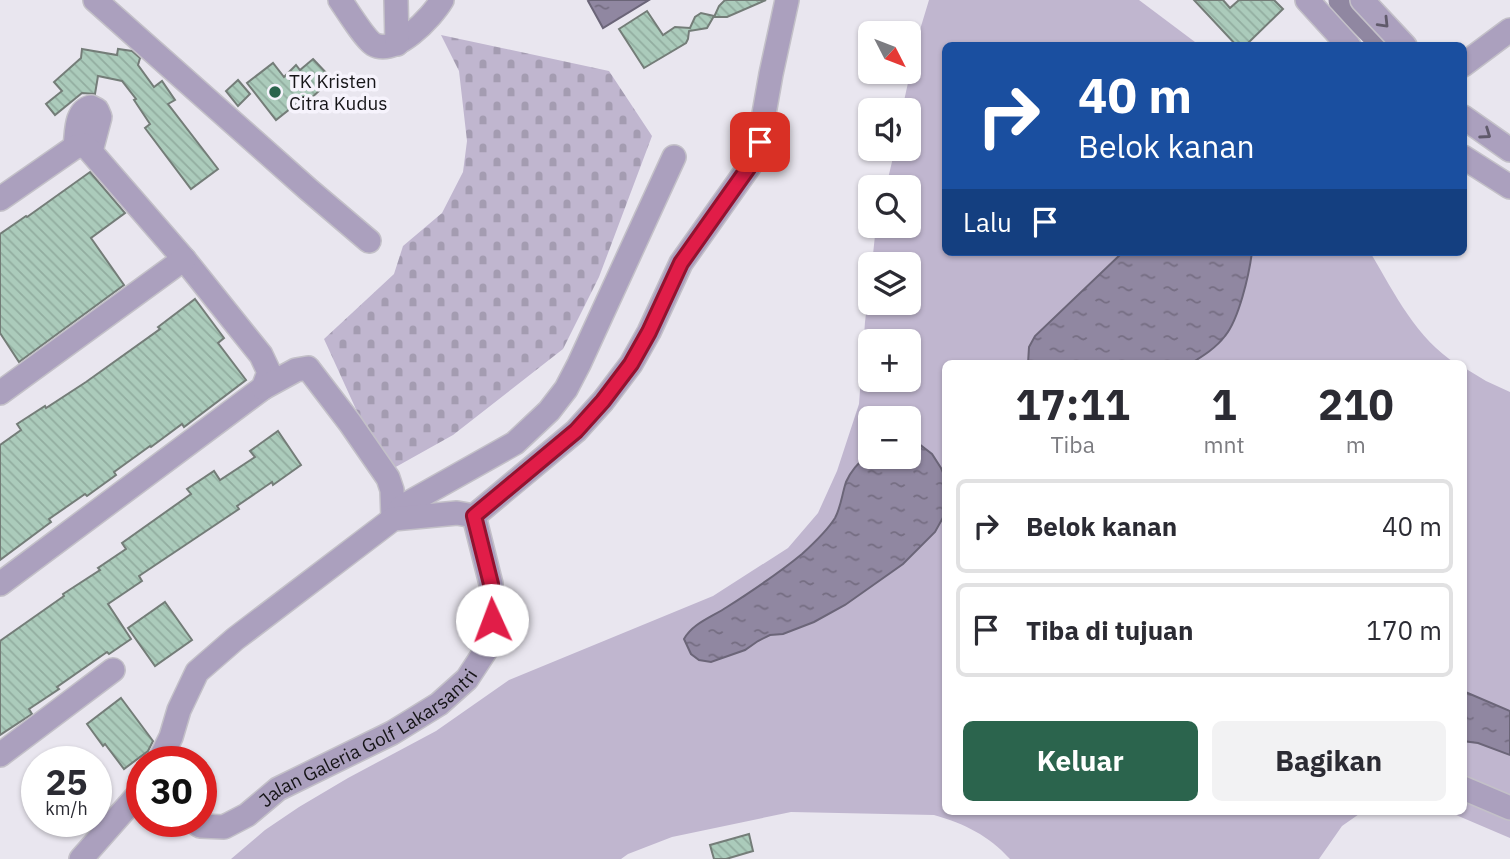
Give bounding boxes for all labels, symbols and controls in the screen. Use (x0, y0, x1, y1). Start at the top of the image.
one-way arrow (1375, 14, 1388, 27)
north arrow (858, 21, 920, 84)
map controls (858, 21, 921, 469)
text: 40 m (1078, 63, 1192, 126)
place label: TK Kristen Citra Kudus (289, 69, 387, 115)
icon: right (963, 70, 1054, 161)
marker: TK Kristen Citra Kudus (267, 84, 283, 100)
button: sound (858, 98, 921, 161)
pin (730, 112, 790, 172)
icon: arrive (741, 123, 779, 161)
text: Belok kanan (1078, 125, 1255, 167)
one-way arrow (1478, 126, 1491, 138)
button: search (858, 175, 921, 238)
icon: arrive (1026, 203, 1064, 241)
text: Lalu (963, 205, 1012, 239)
button: layers (858, 252, 921, 315)
button: + (858, 329, 921, 392)
text: 17:11 (1015, 377, 1130, 432)
text: 1 (1211, 377, 1237, 432)
text: 210 (1318, 377, 1394, 432)
button: − (858, 406, 921, 469)
text: Tiba (1050, 429, 1095, 459)
text: mnt (1203, 429, 1245, 459)
text: m (1346, 429, 1366, 459)
icon: right (967, 507, 1005, 545)
text: Belok kanan (1026, 509, 1177, 543)
text: 40 m (1382, 509, 1442, 543)
position arrow (455, 583, 529, 657)
icon: arrive (967, 611, 1005, 649)
text: Tiba di tujuan (1026, 613, 1193, 647)
text: 170 m (1366, 613, 1442, 647)
street label: Jalan Galeria Golf Lakarsantri (254, 664, 482, 812)
button: Keluar (963, 721, 1198, 801)
button: Bagikan (1212, 721, 1446, 801)
speed limit sign: 30 (126, 746, 217, 837)
text: 25 (45, 759, 88, 805)
text: km/h (45, 797, 88, 820)

